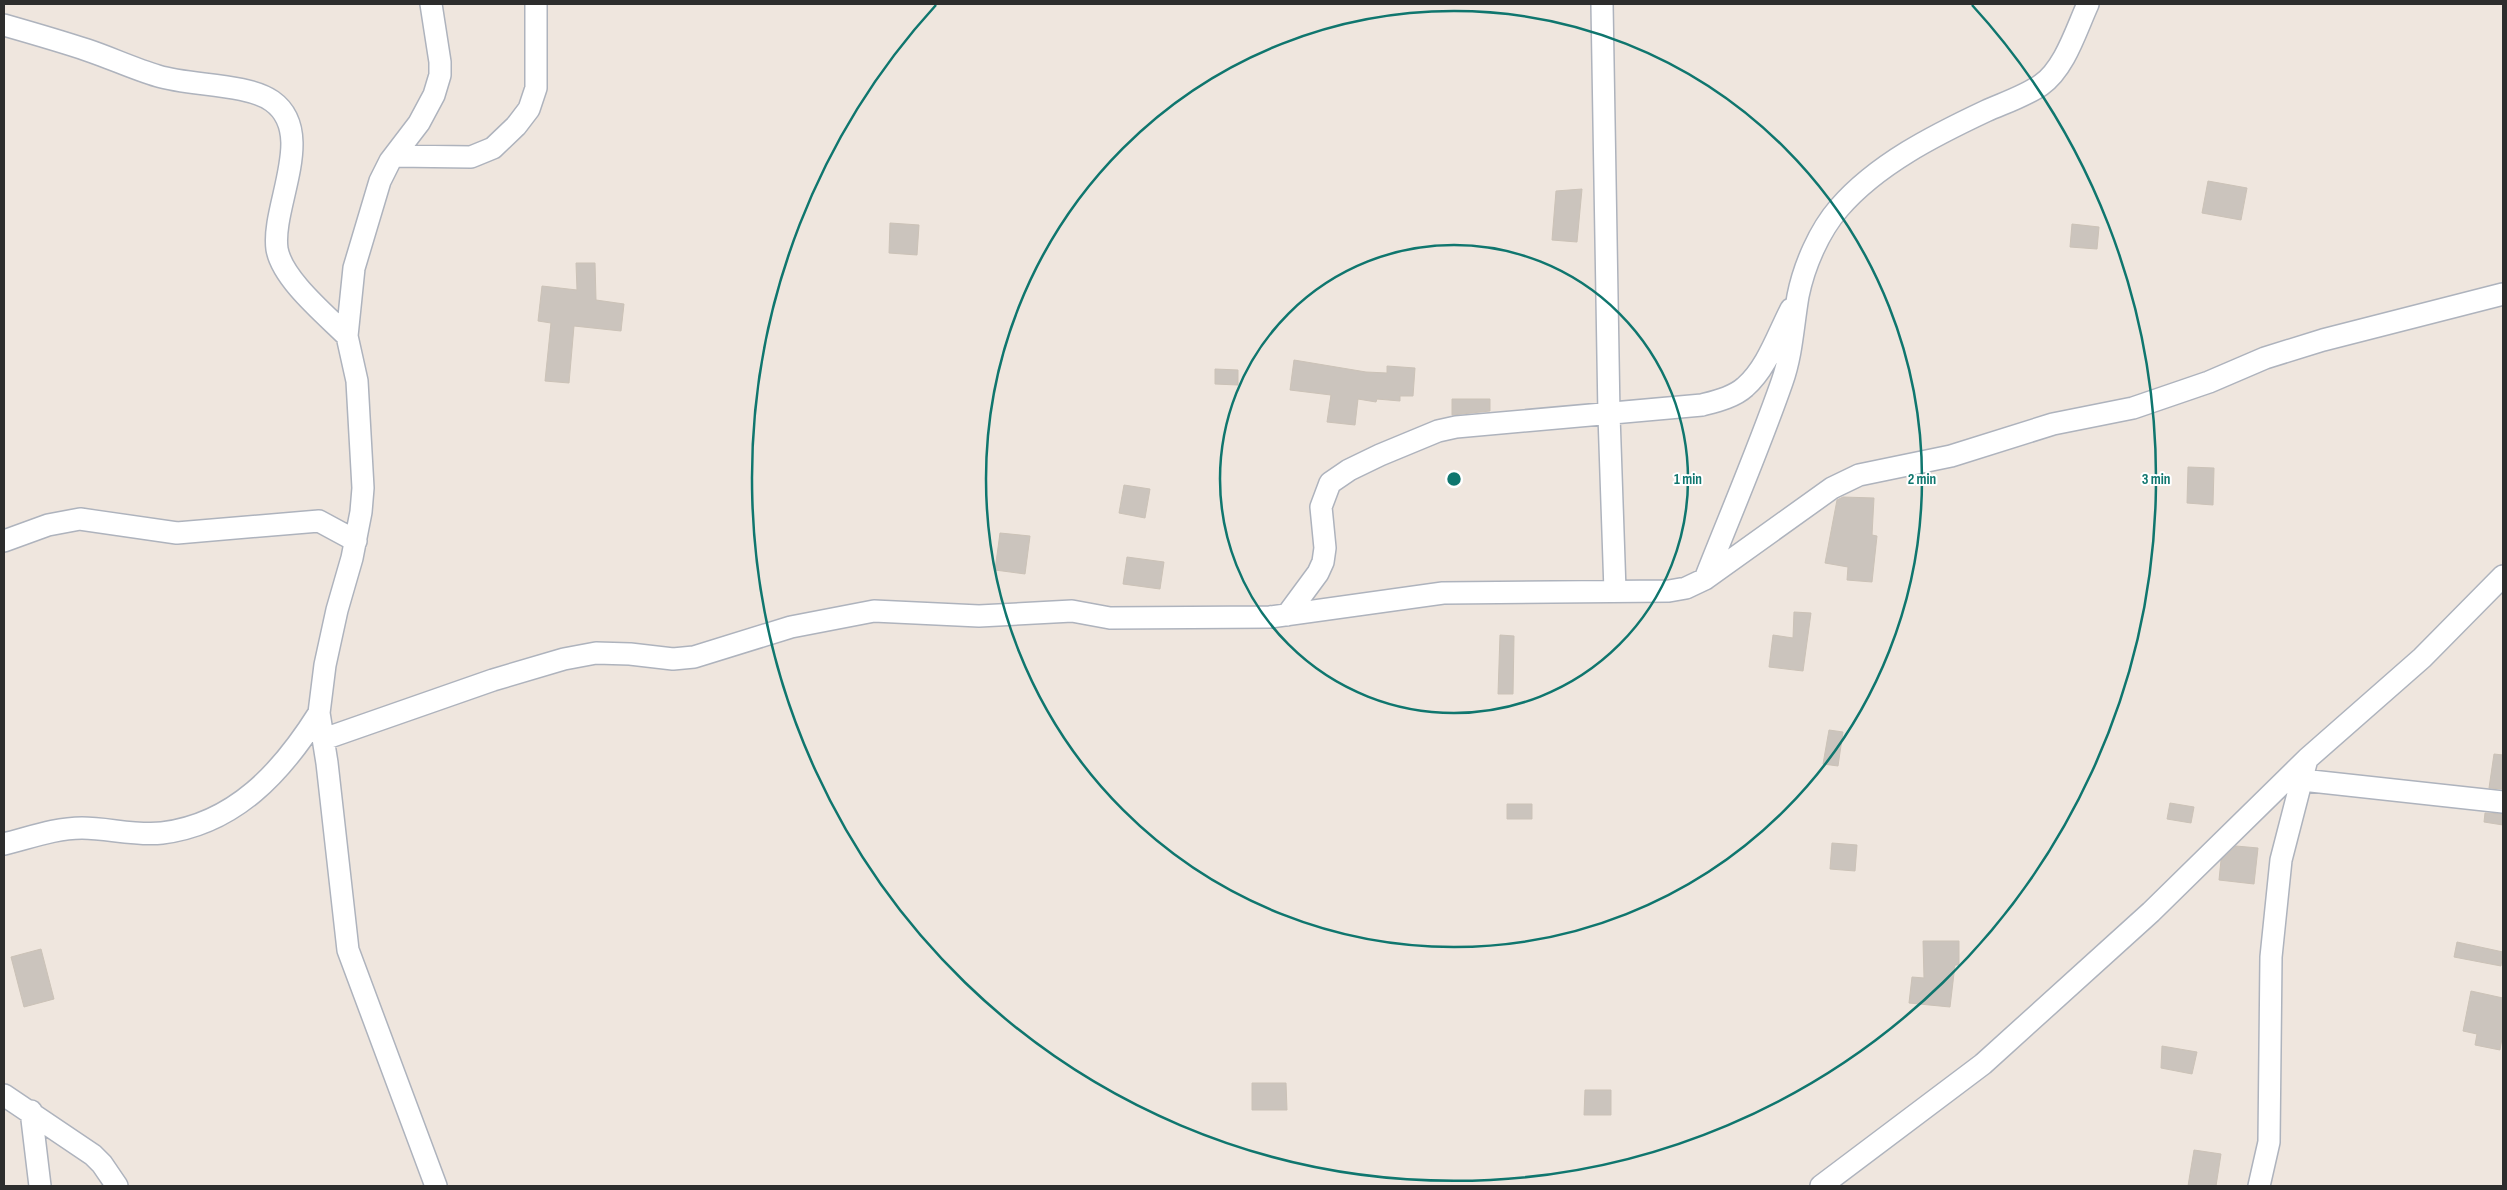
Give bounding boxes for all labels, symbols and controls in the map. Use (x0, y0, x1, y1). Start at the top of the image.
centre of rings (1445, 470, 1463, 488)
text: 1 min (1674, 470, 1702, 489)
text: 2 min (1908, 470, 1936, 489)
text: 3 min (2142, 470, 2170, 489)

